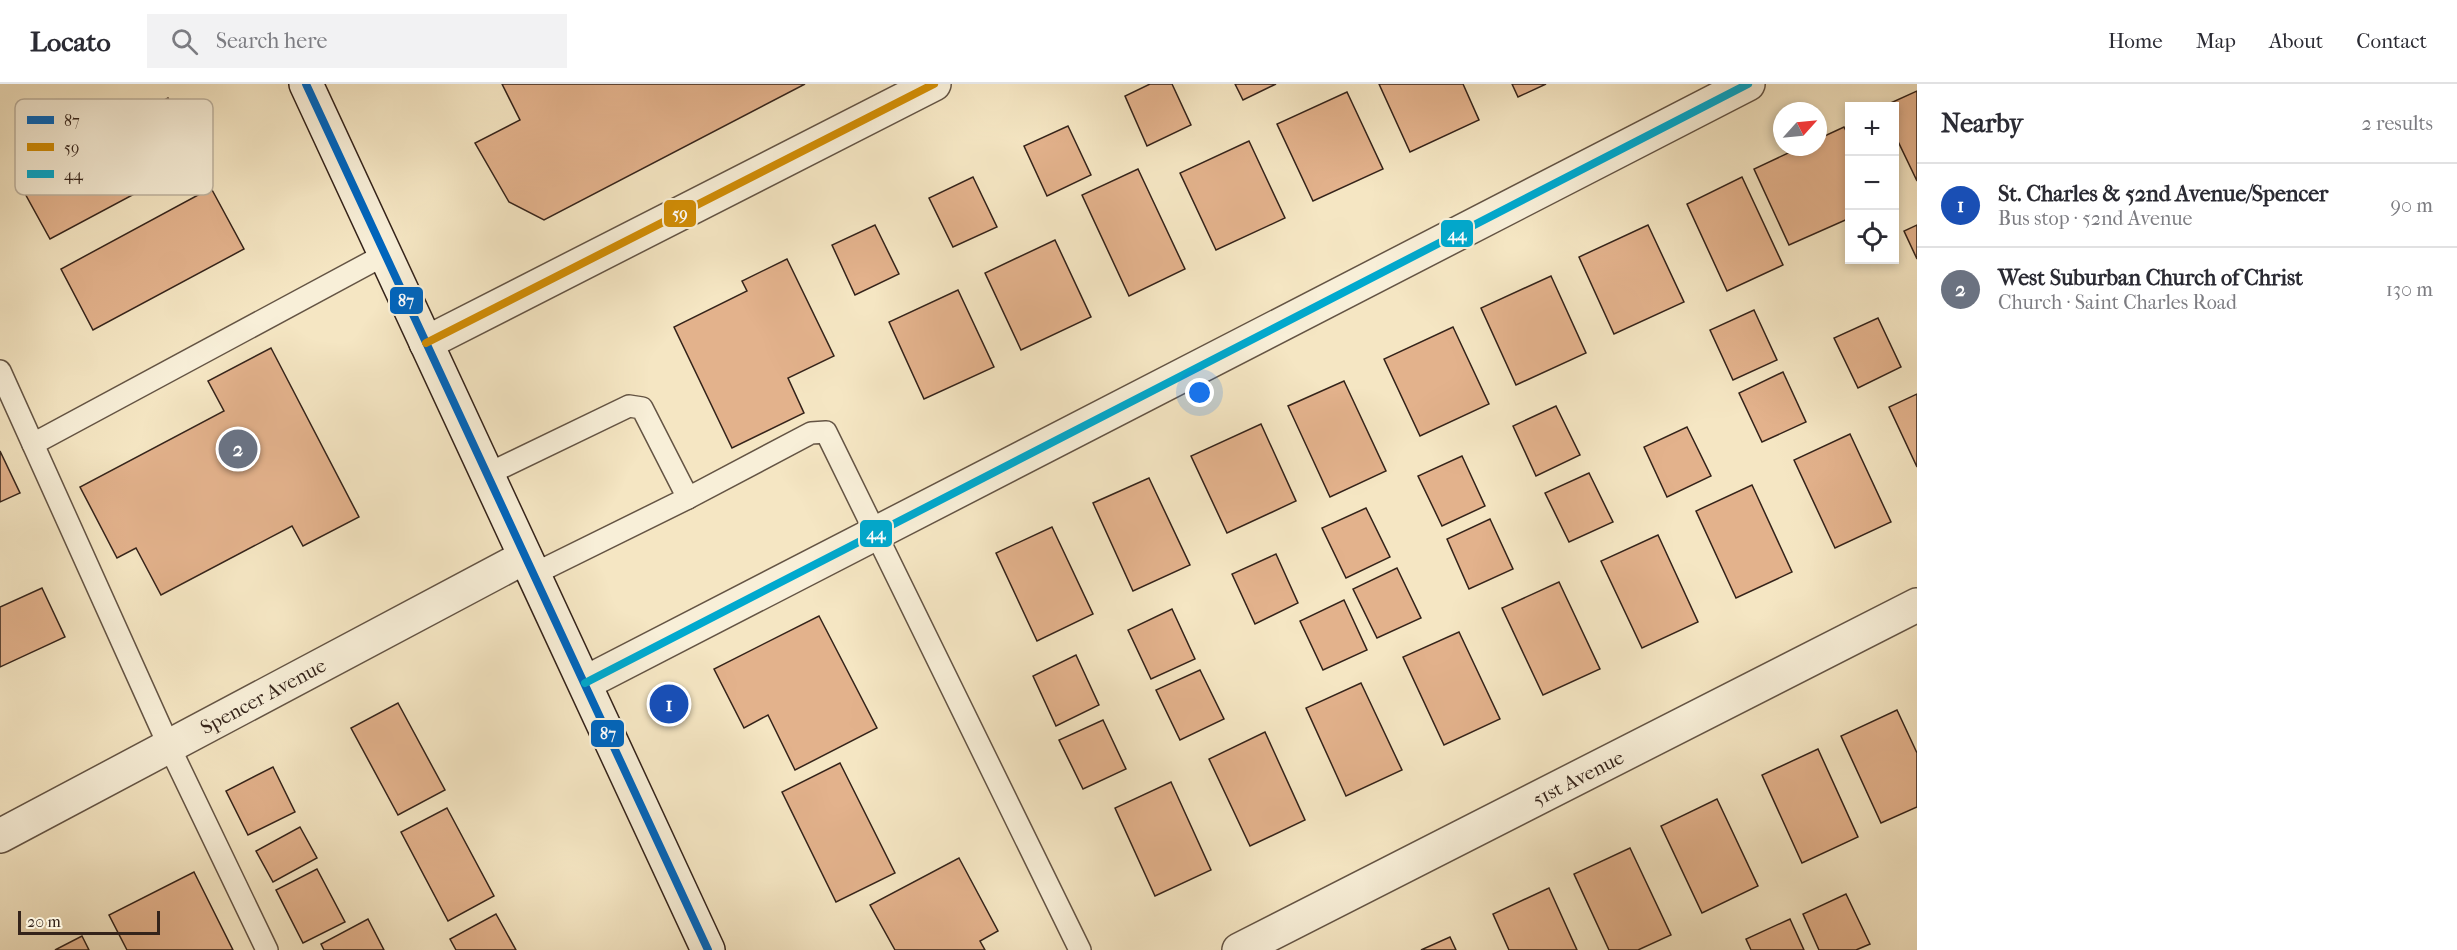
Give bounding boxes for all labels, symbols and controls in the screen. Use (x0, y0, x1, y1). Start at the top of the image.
search box (147, 14, 567, 68)
text: Locato (30, 25, 111, 58)
icon: search (168, 25, 201, 58)
text: Search here (216, 28, 327, 54)
text: Home (2108, 29, 2163, 53)
text: Map (2196, 29, 2236, 53)
text: About (2269, 29, 2323, 53)
text: Contact (2356, 29, 2427, 53)
legend (15, 99, 213, 195)
north arrow (1773, 102, 1827, 156)
map controls (1845, 102, 1899, 264)
button: + (1845, 102, 1899, 156)
text: Nearby (1941, 108, 2023, 139)
text: 87 (64, 111, 80, 130)
text: 2 results (2362, 112, 2433, 135)
text: 59 (64, 138, 79, 157)
button: − (1845, 156, 1899, 210)
text: 44 (64, 165, 84, 184)
text: St. Charles & 52nd Avenue/Spencer (1998, 181, 2328, 207)
text: 1 (1957, 194, 1964, 217)
text: 90 m (2391, 194, 2433, 217)
line badge: 59 (663, 199, 697, 228)
text: 59 (672, 204, 688, 224)
text: Bus stop · 52nd Avenue (1998, 207, 2192, 230)
button: locate (1845, 210, 1899, 264)
line badge: 44 (1440, 219, 1474, 248)
text: 44 (1447, 225, 1468, 245)
text: West Suburban Church of Christ (1998, 265, 2303, 291)
text: 2 (1955, 278, 1966, 301)
text: 130 m (2386, 278, 2433, 301)
line badge: 87 (389, 286, 424, 315)
text: 87 (398, 291, 414, 310)
text: Church · Saint Charles Road (1998, 291, 2237, 314)
your location (1185, 378, 1214, 407)
pin: 2 (218, 426, 258, 472)
line badge: 44 (859, 519, 893, 548)
text: 44 (866, 524, 887, 544)
street label: Spencer Avenue (197, 654, 330, 739)
pin: 1 (650, 682, 688, 726)
line badge: 87 (590, 719, 625, 748)
text: 87 (600, 724, 616, 743)
street label: 51st Avenue (1529, 746, 1628, 811)
scale bar (18, 908, 160, 936)
text: 20 m (27, 912, 61, 931)

